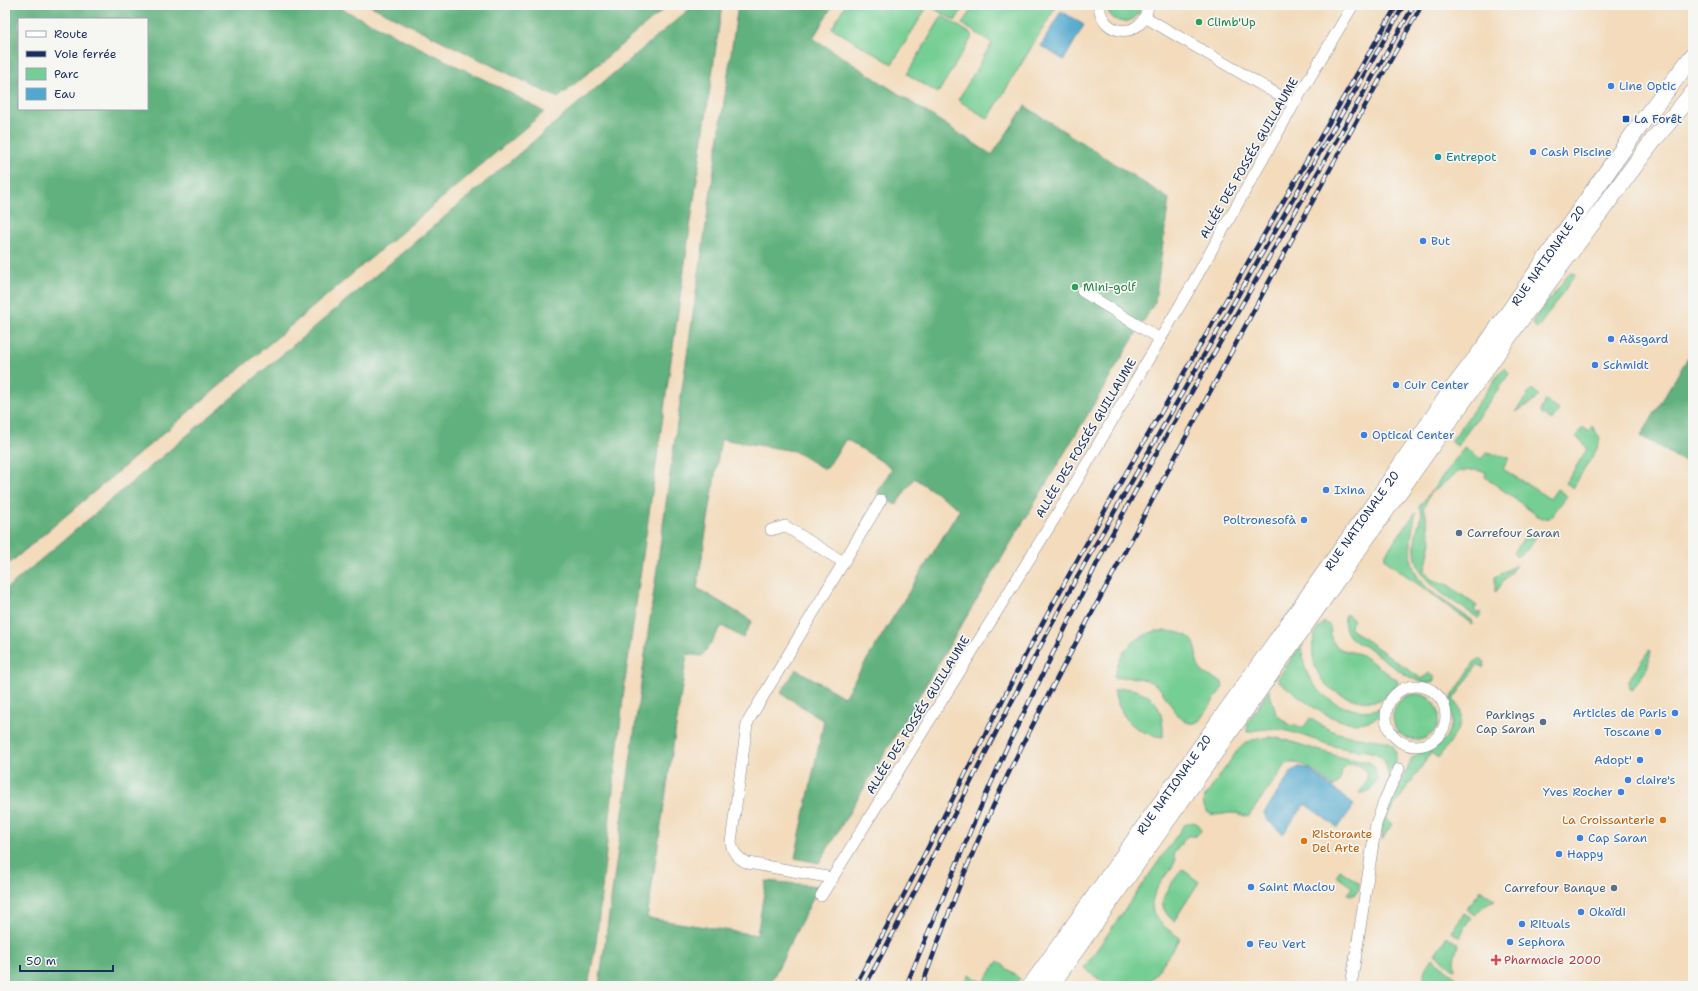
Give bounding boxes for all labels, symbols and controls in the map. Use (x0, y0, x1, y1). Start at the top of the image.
place label: Climb'Up (1207, 14, 1256, 30)
marker: Climb'Up (1194, 17, 1204, 27)
legend (18, 18, 148, 110)
text: Route (54, 26, 88, 42)
text: Voie ferrée (54, 46, 117, 62)
text: Parc (54, 66, 79, 82)
street label: ALLÉE DES FOSSÉS GUILLAUME (1196, 74, 1302, 242)
place label: Line Optic (1619, 78, 1676, 94)
marker: Line Optic (1606, 81, 1616, 91)
text: Eau (54, 86, 76, 102)
place label: La Forêt (1634, 111, 1682, 127)
marker: La Forêt (1621, 114, 1631, 124)
place label: Cash Piscine (1541, 144, 1612, 160)
marker: Cash Piscine (1528, 147, 1538, 157)
place label: Entrepot (1446, 149, 1496, 165)
marker: Entrepot (1433, 152, 1443, 162)
street label: RUE NATIONALE 20 (1508, 202, 1589, 309)
place label: But (1431, 233, 1450, 249)
marker: But (1418, 236, 1428, 246)
place label: Mini-golf (1083, 279, 1136, 295)
marker: Mini-golf (1070, 282, 1080, 292)
place label: Aäsgard (1619, 331, 1669, 347)
marker: Aäsgard (1606, 334, 1616, 344)
street label: ALLÉE DES FOSSÉS GUILLAUME (1032, 355, 1140, 521)
place label: Schmidt (1603, 357, 1649, 373)
marker: Schmidt (1590, 360, 1600, 370)
place label: Cuir Center (1404, 377, 1469, 393)
marker: Cuir Center (1391, 380, 1401, 390)
place label: Optical Center (1372, 427, 1455, 443)
marker: Optical Center (1359, 430, 1369, 440)
street label: RUE NATIONALE 20 (1321, 468, 1403, 574)
place label: Ixina (1334, 482, 1365, 498)
marker: Ixina (1321, 485, 1331, 495)
place label: Poltronesofà (1223, 512, 1297, 528)
marker: Poltronesofà (1299, 515, 1309, 525)
place label: Carrefour Saran (1467, 525, 1560, 541)
marker: Carrefour Saran (1454, 528, 1464, 538)
street label: ALLÉE DES FOSSÉS GUILLAUME (863, 633, 973, 797)
place label: Articles de Paris (1573, 705, 1667, 721)
place label: Parkings Cap Saran (1476, 707, 1535, 737)
marker: Articles de Paris (1670, 708, 1680, 718)
marker: Parkings Cap Saran (1538, 717, 1548, 727)
place label: Toscane (1604, 724, 1650, 740)
marker: Toscane (1653, 727, 1663, 737)
street label: RUE NATIONALE 20 (1133, 732, 1215, 838)
place label: Adopt' (1594, 752, 1632, 768)
marker: Adopt' (1635, 755, 1645, 765)
place label: claire's (1636, 772, 1675, 788)
marker: claire's (1623, 775, 1633, 785)
place label: Yves Rocher (1543, 784, 1613, 800)
marker: Yves Rocher (1616, 787, 1626, 797)
place label: La Croissanterie (1562, 812, 1655, 828)
marker: La Croissanterie (1658, 815, 1668, 825)
place label: Ristorante Del Arte (1312, 826, 1373, 856)
place label: Cap Saran (1588, 830, 1647, 846)
marker: Cap Saran (1575, 833, 1585, 843)
marker: Ristorante Del Arte (1299, 836, 1309, 846)
place label: Happy (1567, 846, 1604, 862)
marker: Happy (1554, 849, 1564, 859)
place label: Saint Maclou (1259, 879, 1335, 895)
place label: Carrefour Banque (1504, 880, 1606, 896)
marker: Saint Maclou (1246, 882, 1256, 892)
marker: Carrefour Banque (1609, 883, 1619, 893)
place label: Okaïdi (1589, 904, 1626, 920)
marker: Okaïdi (1576, 907, 1586, 917)
place label: Rituals (1530, 916, 1570, 932)
marker: Rituals (1517, 919, 1527, 929)
place label: Sephora (1518, 934, 1565, 950)
place label: Feu Vert (1258, 936, 1306, 952)
marker: Sephora (1505, 937, 1515, 947)
marker: Feu Vert (1245, 939, 1255, 949)
scale bar (20, 947, 113, 973)
place label: Pharmacie 2000 (1504, 952, 1601, 968)
text: 50 m (26, 953, 56, 969)
marker: Pharmacie 2000 (1491, 955, 1501, 965)

